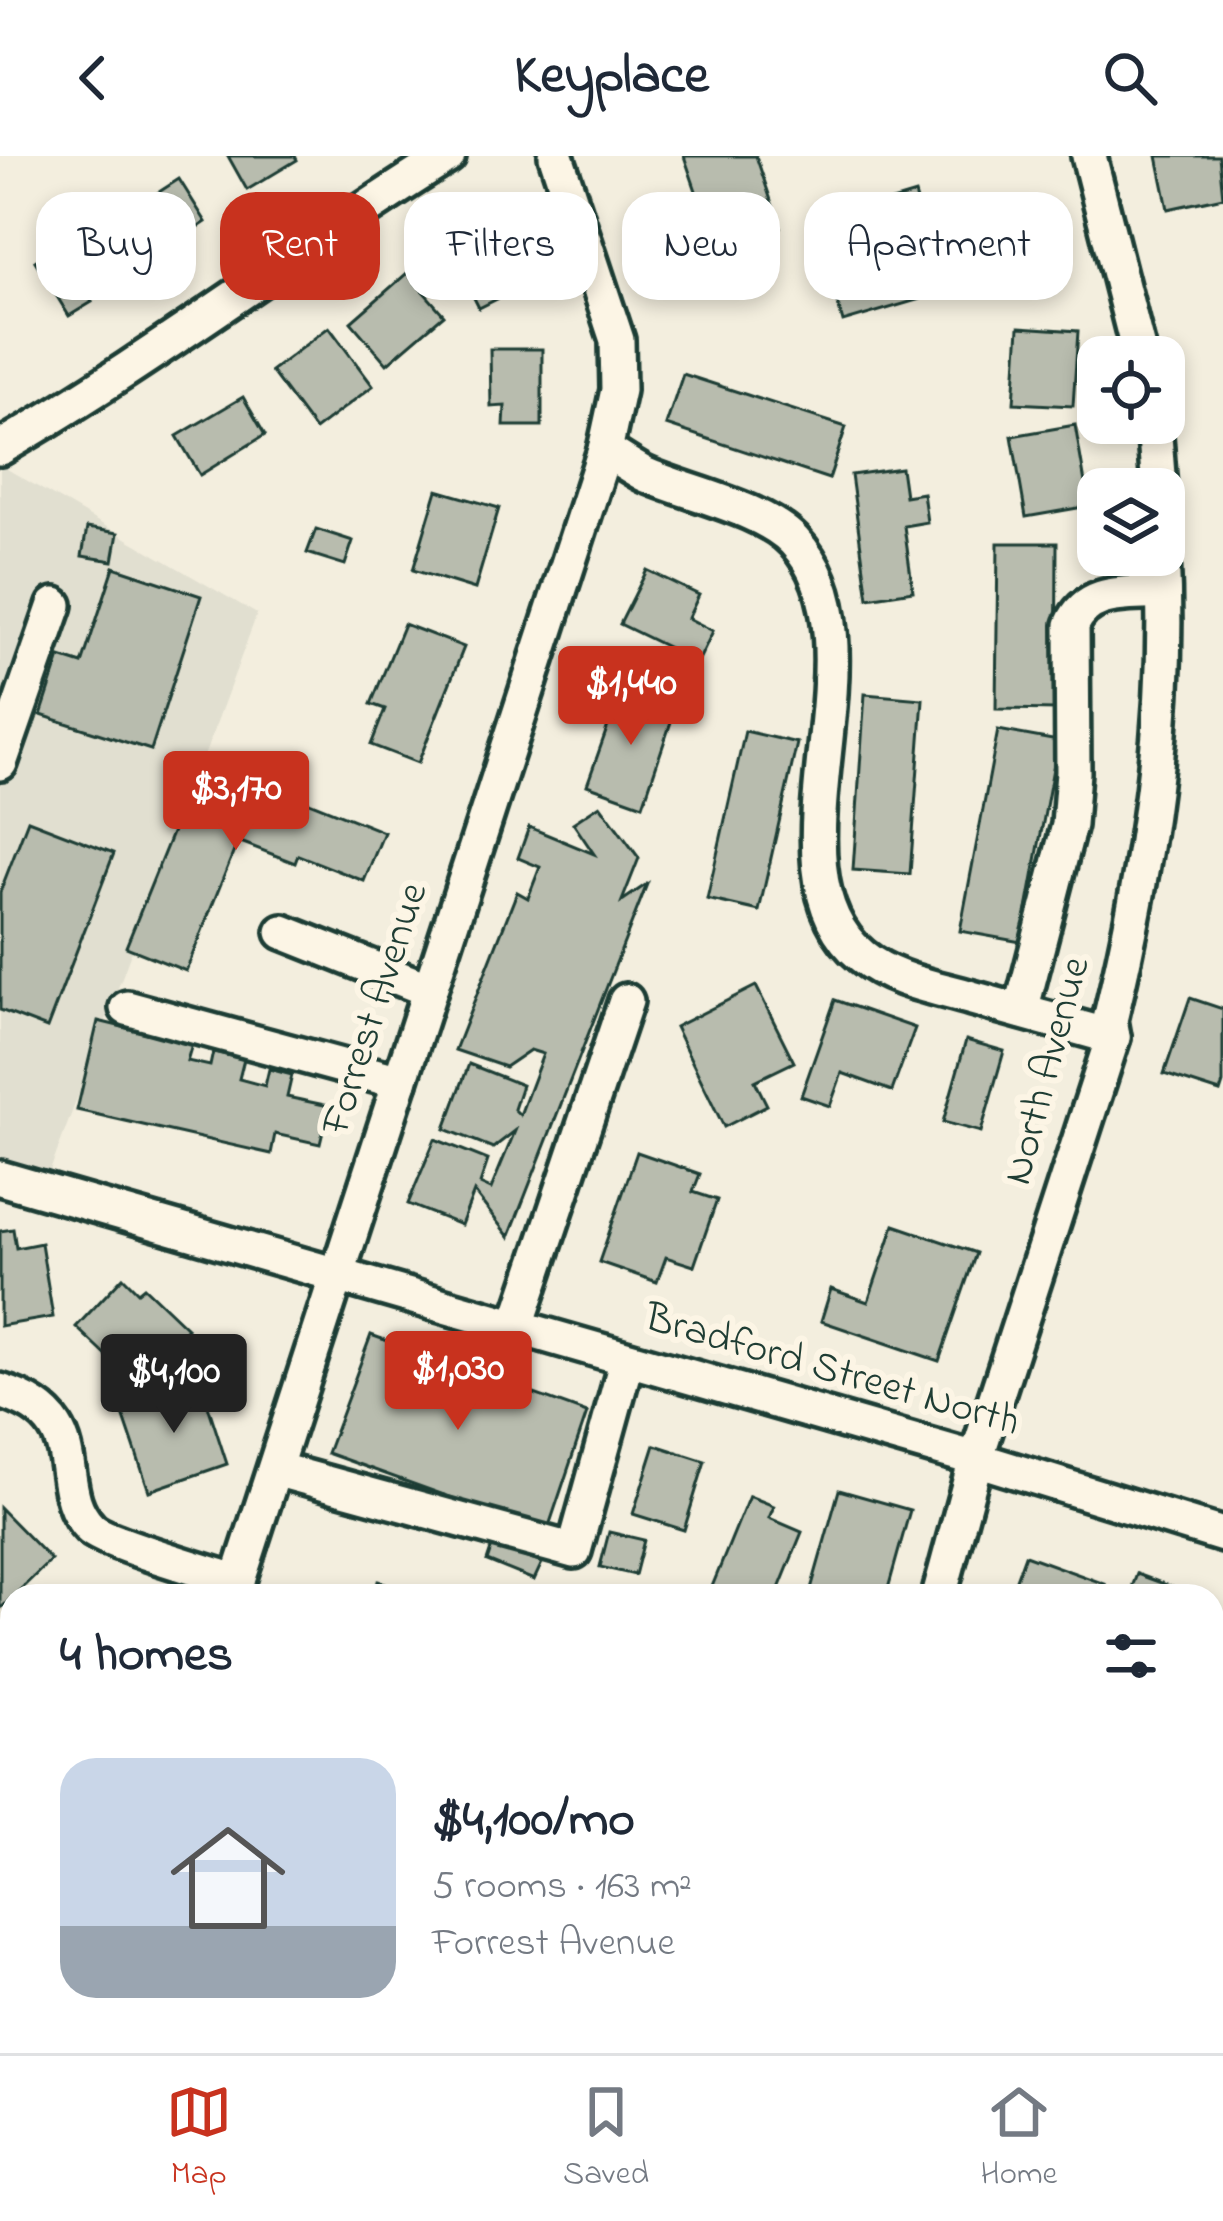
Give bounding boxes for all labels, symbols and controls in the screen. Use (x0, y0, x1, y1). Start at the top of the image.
text: Keyplace (514, 39, 709, 117)
icon: back (60, 45, 126, 111)
icon: search (1097, 45, 1163, 111)
chip: Buy (36, 192, 196, 300)
chip: Rent (220, 192, 380, 300)
chip: Filters (404, 192, 598, 300)
chip: New (622, 192, 780, 300)
chip: Apartment (804, 192, 1073, 300)
map controls (1077, 336, 1185, 576)
button: locate (1077, 336, 1185, 444)
button: layers (1077, 468, 1185, 576)
pin: $1,440 (533, 646, 729, 748)
text: $1,440 (585, 656, 677, 713)
pin: $3,170 (138, 751, 334, 853)
text: $3,170 (190, 761, 282, 818)
street label: Forrest Avenue (306, 875, 445, 1144)
street label: North Avenue (988, 950, 1108, 1192)
street label: Bradford Street North (637, 1288, 1026, 1454)
pin: $1,030 (360, 1331, 556, 1433)
pin: $4,100 (76, 1334, 272, 1436)
text: $1,030 (412, 1341, 504, 1398)
text: $4,100 (128, 1344, 220, 1401)
text: 4 homes (60, 1619, 233, 1694)
icon: filters (1098, 1623, 1164, 1689)
text: $4,100/mo (432, 1784, 635, 1859)
icon: home (156, 1806, 300, 1950)
text: 5 rooms · 163 m² (432, 1859, 692, 1916)
text: Forrest Avenue (432, 1916, 675, 1973)
tab: Map (166, 2079, 232, 2199)
tab: Saved (563, 2079, 649, 2199)
tab: Home (981, 2079, 1057, 2199)

